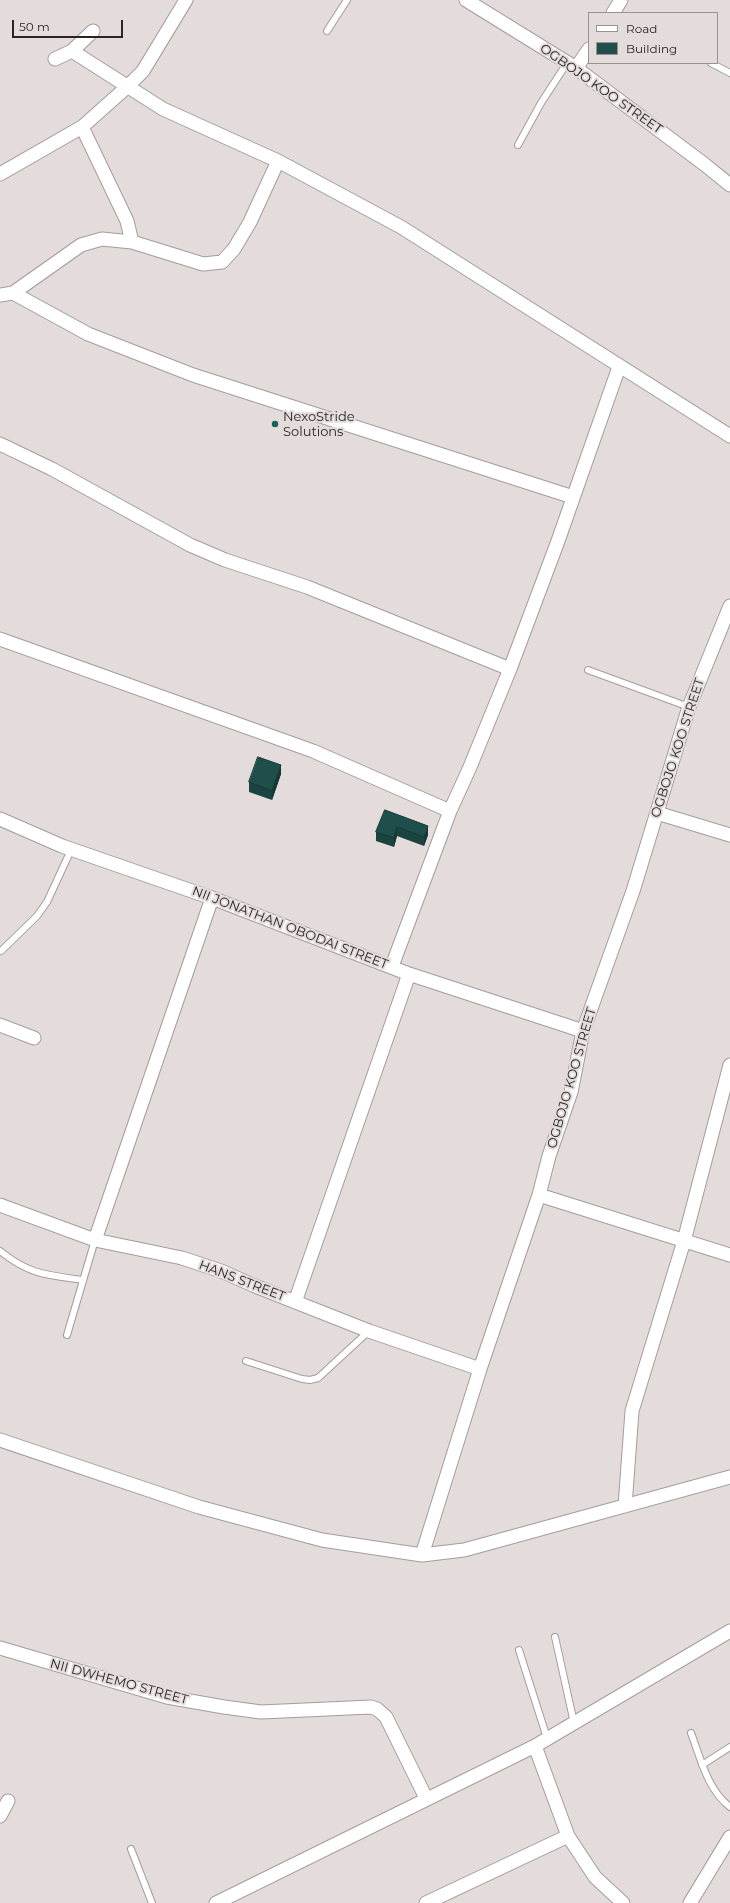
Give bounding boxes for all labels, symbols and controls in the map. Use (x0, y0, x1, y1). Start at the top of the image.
scale bar (14, 12, 125, 38)
legend (588, 12, 718, 64)
text: 50 m (19, 19, 50, 34)
text: Road (626, 21, 657, 36)
street label: OGBOJO KOO STREET (537, 41, 665, 137)
text: Building (626, 41, 677, 56)
place label: NexoStride Solutions (283, 409, 355, 440)
marker: NexoStride Solutions (270, 419, 280, 429)
street label: OGBOJO KOO STREET (648, 676, 708, 820)
street label: NII JONATHAN OBODAI STREET (190, 883, 390, 973)
street label: OGBOJO KOO STREET (544, 1006, 600, 1150)
street label: HANS STREET (197, 1257, 287, 1305)
street label: NII DWHEMO STREET (48, 1656, 190, 1708)

